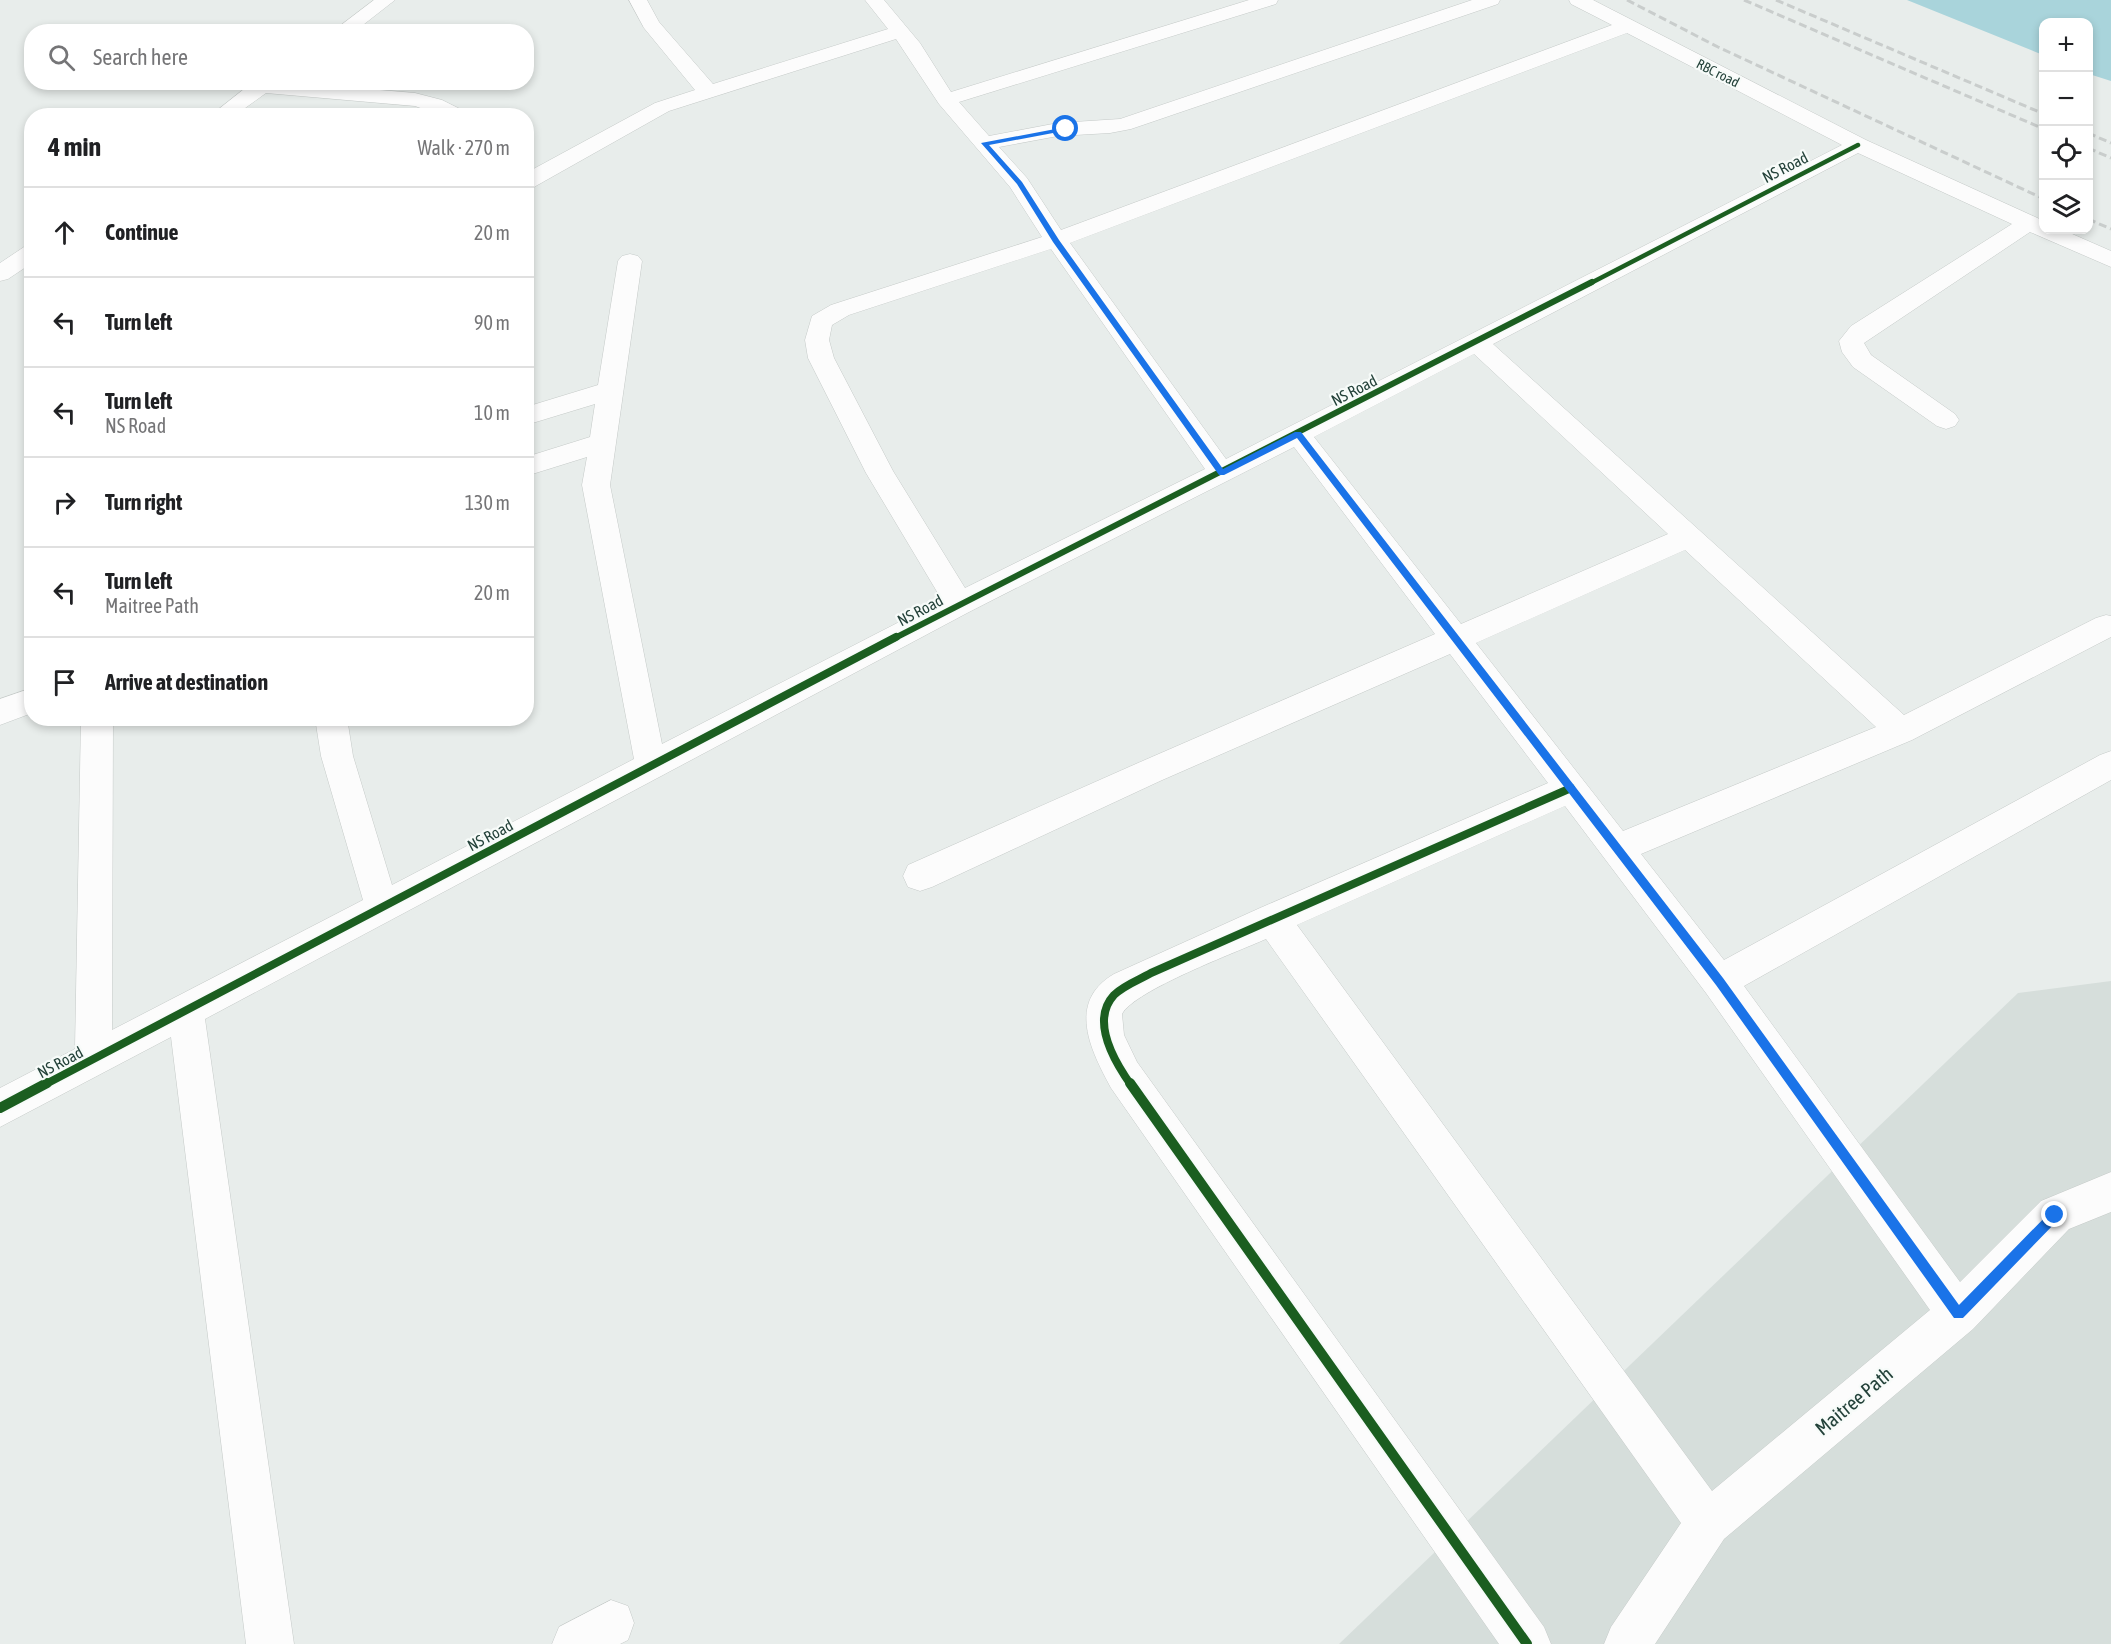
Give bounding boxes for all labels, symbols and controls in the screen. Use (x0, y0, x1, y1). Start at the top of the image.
map controls (2039, 18, 2093, 234)
button: + (2039, 18, 2093, 72)
search box (24, 24, 534, 90)
icon: search (45, 41, 78, 74)
text: Search here (93, 44, 188, 70)
street label: RBC road (1694, 55, 1742, 91)
button: − (2039, 72, 2093, 126)
route start (1052, 115, 1078, 141)
button: locate (2039, 126, 2093, 180)
text: 4 min (48, 132, 101, 162)
text: Walk · 270 m (418, 136, 510, 159)
street label: NS Road (1759, 148, 1811, 186)
button: layers (2039, 180, 2093, 234)
icon: ahead (48, 216, 81, 249)
text: Continue (105, 219, 179, 245)
text: 20 m (474, 221, 510, 244)
icon: left (48, 306, 81, 339)
text: Turn left (105, 309, 172, 335)
text: 90 m (474, 311, 510, 334)
street label: NS Road (1328, 371, 1380, 409)
text: Turn left (105, 388, 172, 414)
icon: left (48, 396, 81, 429)
text: 10 m (474, 401, 510, 424)
text: NS Road (105, 414, 166, 437)
icon: right (48, 486, 81, 519)
text: Turn right (105, 489, 182, 515)
text: 130 m (465, 491, 510, 514)
text: Turn left (105, 568, 172, 594)
icon: left (48, 576, 81, 609)
text: 20 m (474, 581, 510, 604)
street label: NS Road (894, 591, 946, 629)
text: Maitree Path (105, 594, 199, 617)
icon: arrive (48, 666, 81, 699)
text: Arrive at destination (105, 669, 268, 695)
street label: NS Road (464, 816, 516, 854)
street label: NS Road (34, 1043, 86, 1081)
route end (2041, 1201, 2067, 1227)
street label: Maitree Path (1810, 1362, 1897, 1440)

